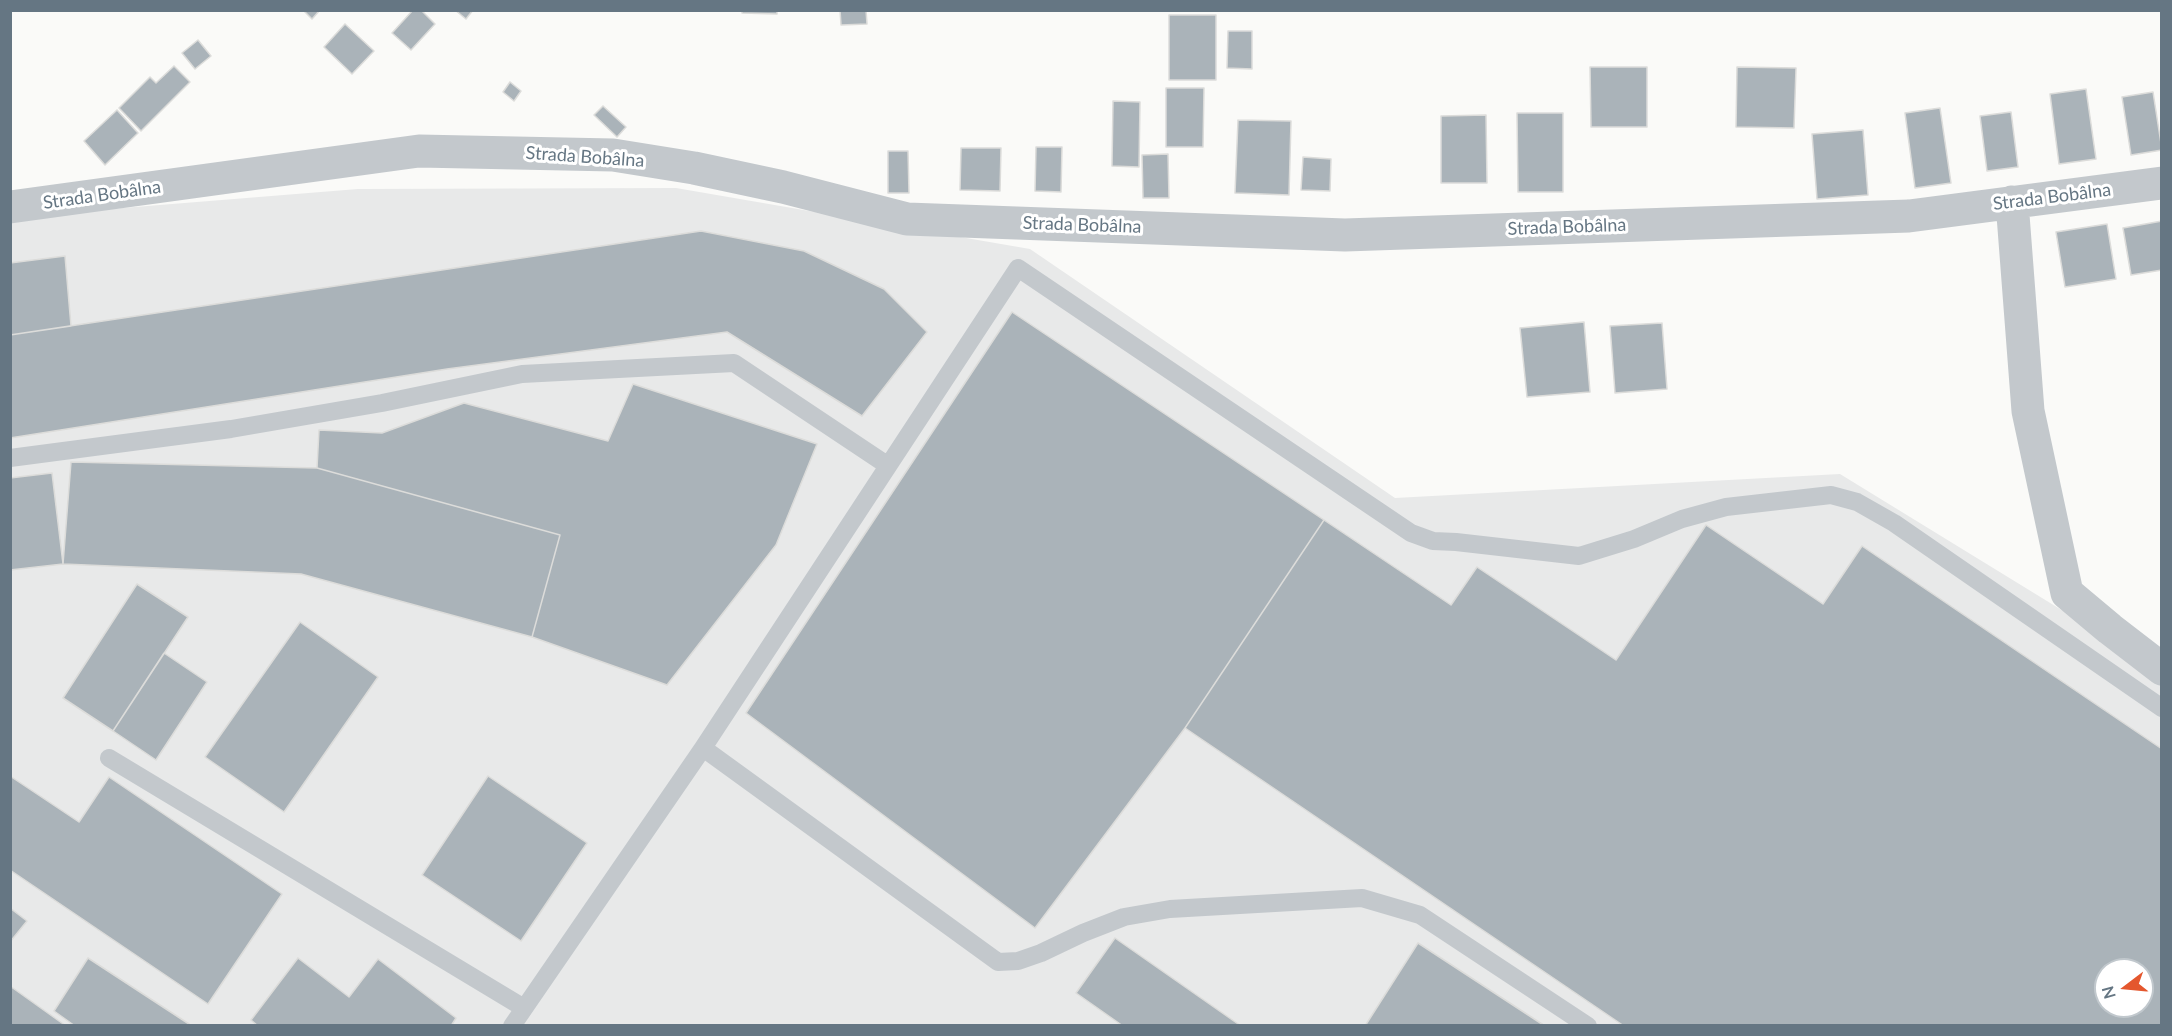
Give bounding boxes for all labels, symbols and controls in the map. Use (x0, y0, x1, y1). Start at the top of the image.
street label: Strada Bobâlna (525, 142, 645, 172)
street label: Strada Bobâlna (42, 176, 162, 214)
street label: Strada Bobâlna (1992, 179, 2112, 215)
street label: Strada Bobâlna (1022, 212, 1142, 238)
street label: Strada Bobâlna (1507, 214, 1627, 240)
north arrow (2094, 958, 2154, 1018)
text: N (2097, 984, 2119, 1001)

